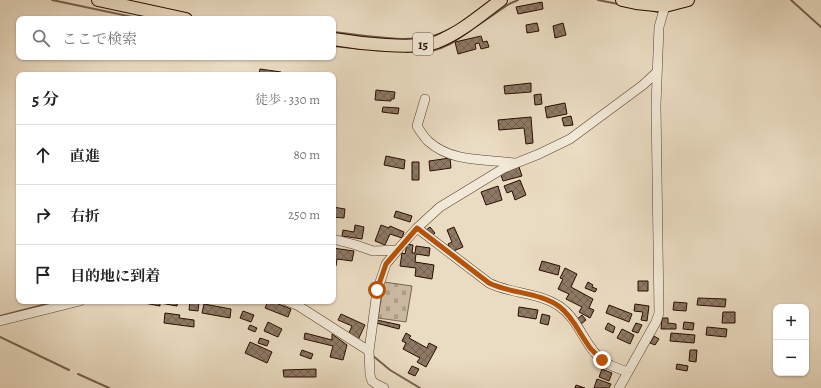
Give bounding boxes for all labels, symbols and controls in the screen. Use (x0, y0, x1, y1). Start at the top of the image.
search box (16, 16, 336, 60)
icon: search (30, 27, 52, 49)
text: ここで検索 (62, 29, 137, 49)
road number: 15 (413, 33, 433, 55)
text: 5 分 (32, 88, 59, 111)
text: 徒歩 · 330 m (255, 91, 320, 108)
icon: ahead (32, 144, 54, 166)
text: 直進 (70, 146, 100, 166)
text: 80 m (293, 146, 320, 163)
icon: right (32, 204, 54, 226)
text: 右折 (70, 206, 100, 226)
text: 250 m (288, 206, 320, 223)
icon: arrive (32, 264, 54, 286)
text: 目的地に到着 (70, 266, 160, 286)
route start (368, 281, 386, 299)
map controls (773, 304, 809, 376)
button: + (773, 304, 809, 340)
button: − (773, 340, 809, 376)
route end (593, 351, 611, 369)

